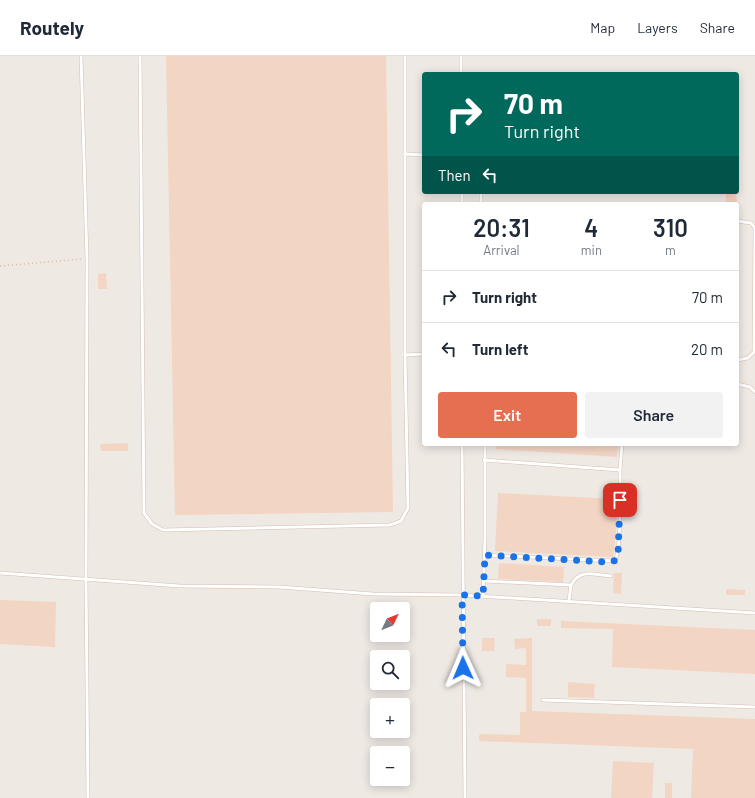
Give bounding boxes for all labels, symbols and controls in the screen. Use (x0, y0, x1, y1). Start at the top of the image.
text: Routely (20, 16, 84, 39)
text: Map (590, 19, 615, 36)
text: Layers (637, 19, 678, 36)
text: Share (700, 19, 735, 36)
text: 70 m (504, 86, 563, 120)
icon: right (438, 88, 490, 140)
text: Turn right (504, 120, 580, 142)
icon: left (479, 164, 501, 186)
text: Then (438, 166, 471, 184)
text: 20:31 (473, 213, 530, 242)
text: 4 (584, 213, 598, 242)
text: 310 (653, 213, 688, 242)
text: Arrival (483, 242, 520, 258)
text: min (581, 242, 602, 258)
text: m (665, 242, 676, 258)
icon: right (438, 286, 460, 308)
text: Turn right (472, 288, 537, 306)
text: 70 m (692, 288, 723, 306)
icon: left (438, 338, 460, 360)
text: Turn left (472, 340, 528, 358)
text: 20 m (691, 340, 723, 358)
button: Exit (438, 392, 577, 438)
button: Share (585, 392, 723, 438)
pin (603, 483, 637, 517)
icon: arrive (609, 489, 631, 511)
north arrow (370, 602, 410, 642)
map controls (370, 602, 410, 786)
position arrow (442, 647, 484, 689)
button: search (370, 650, 410, 690)
button: + (370, 698, 410, 738)
button: − (370, 746, 410, 786)

